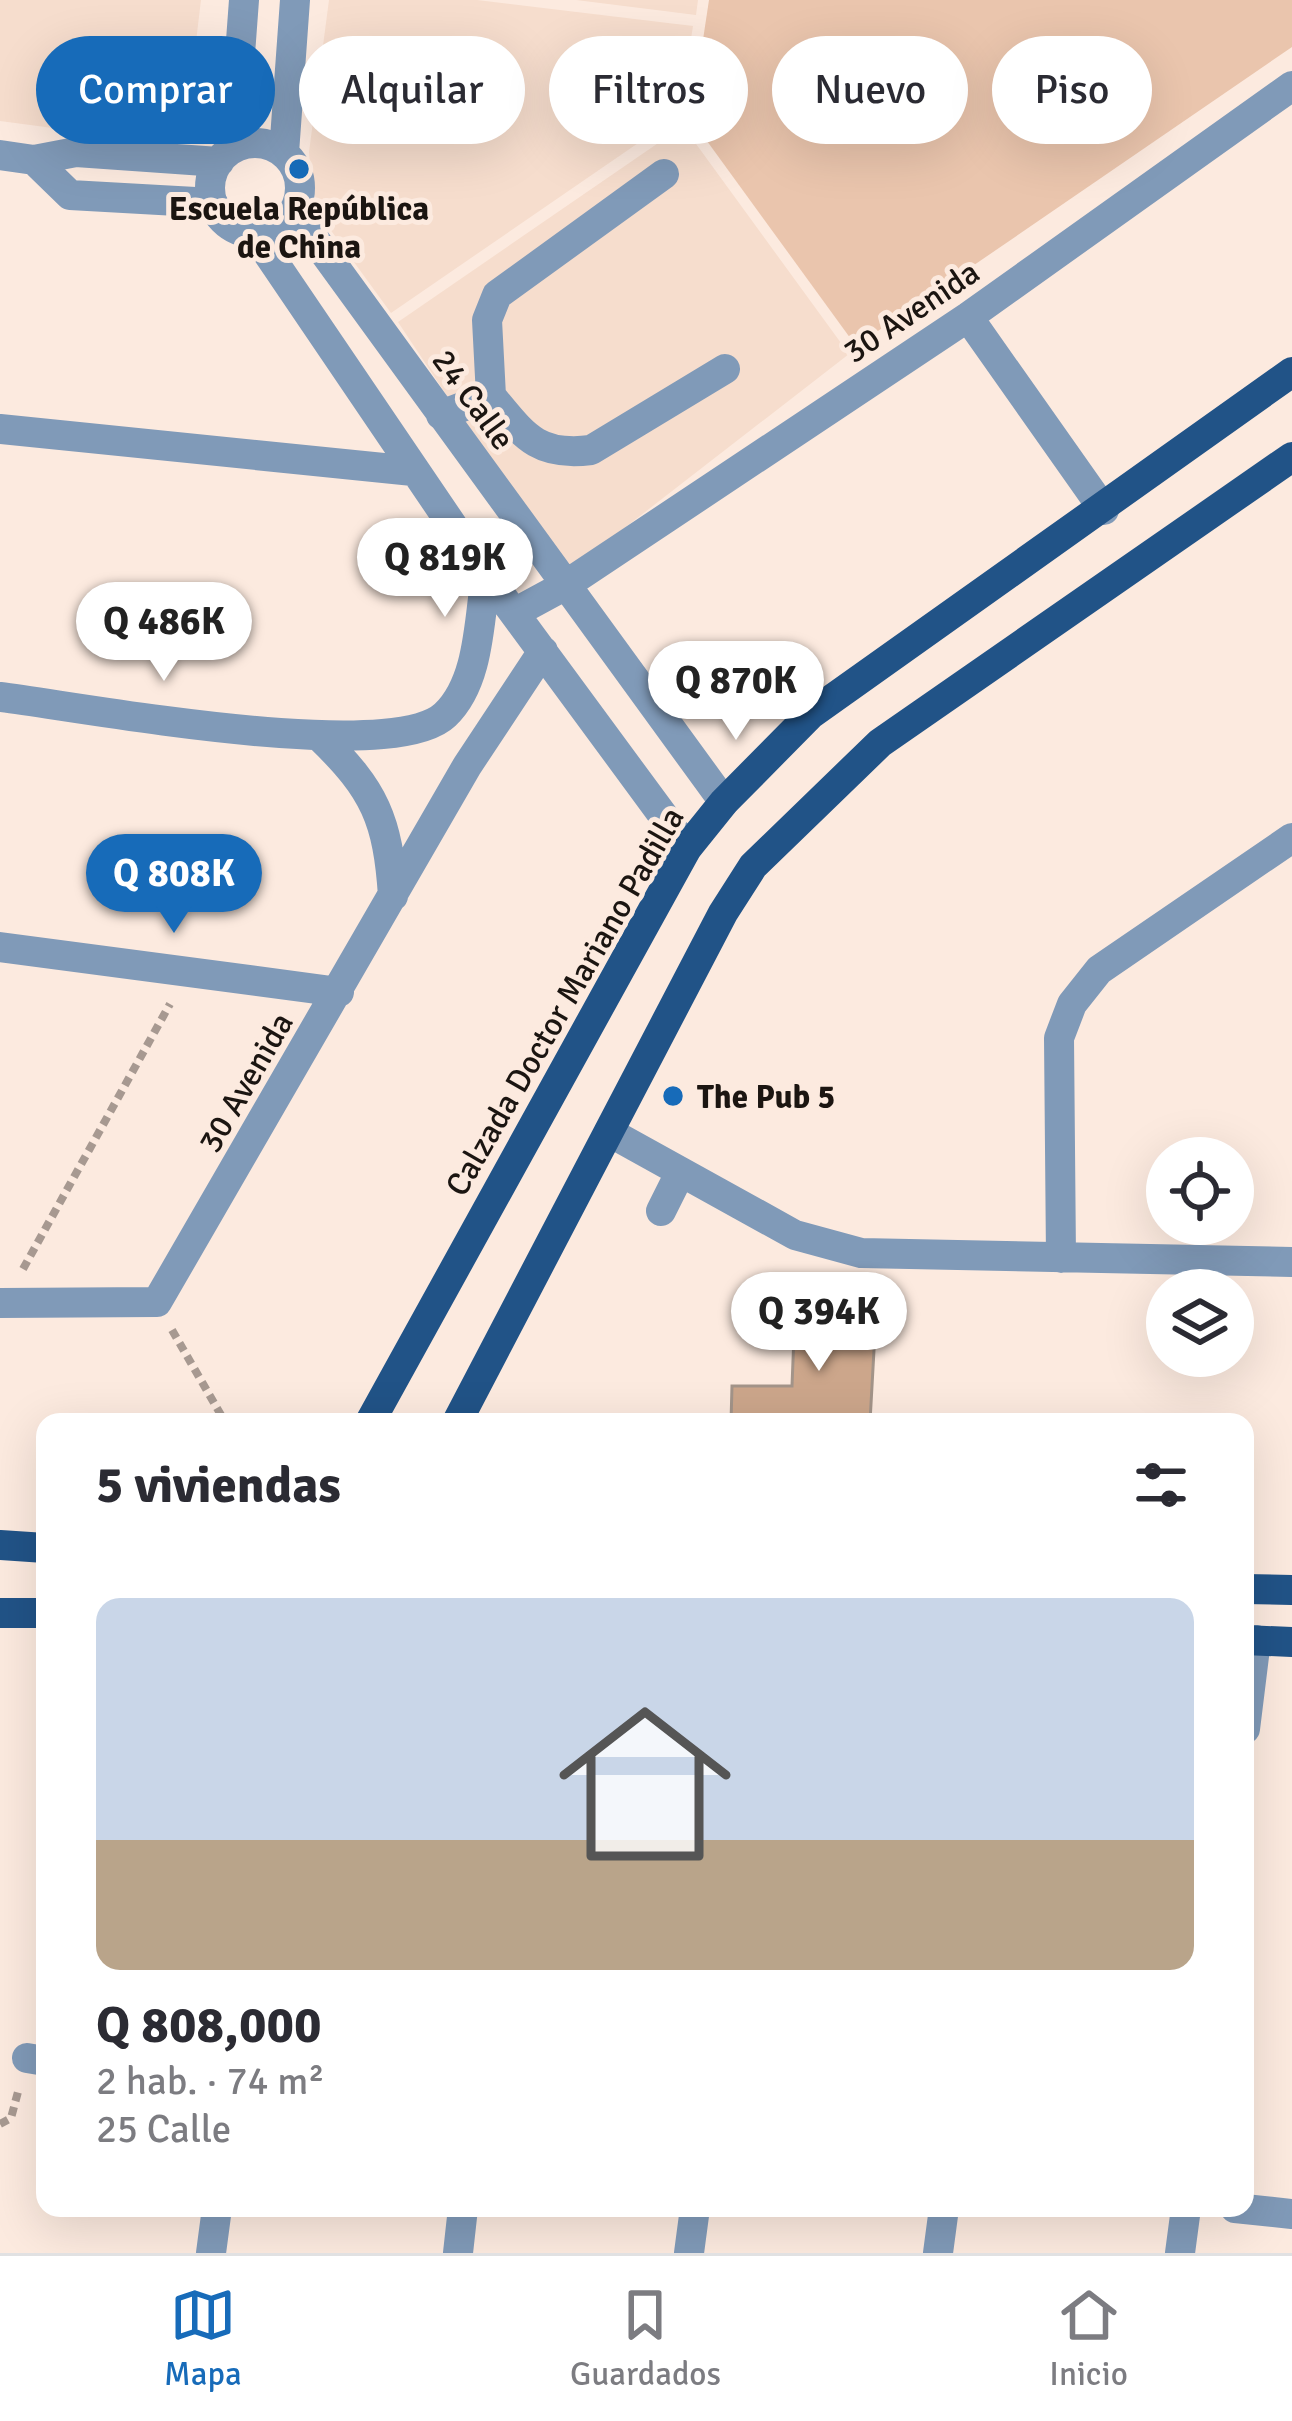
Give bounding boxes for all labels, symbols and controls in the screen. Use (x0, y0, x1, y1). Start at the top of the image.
chip: Comprar (36, 36, 275, 144)
chip: Alquilar (299, 36, 525, 144)
chip: Filtros (549, 36, 748, 144)
chip: Nuevo (772, 36, 968, 144)
chip: Piso (992, 36, 1152, 144)
marker: Escuela República de China (286, 156, 312, 182)
place label: Escuela República de China (169, 189, 429, 268)
street label: 30 Avenida (836, 252, 987, 373)
street label: 24 Calle (423, 341, 523, 458)
pin: Q 819K (347, 518, 543, 620)
text: Q 819K (384, 533, 506, 581)
pin: Q 486K (66, 582, 262, 684)
text: Q 486K (103, 597, 225, 645)
pin: Q 870K (638, 641, 834, 743)
text: Q 870K (675, 656, 797, 704)
street label: Calzada Doctor Mariano Padilla (437, 800, 694, 1204)
pin: Q 808K (76, 834, 272, 936)
text: Q 808K (113, 849, 235, 897)
street label: 30 Avenida (190, 1005, 303, 1160)
place label: The Pub 5 (697, 1077, 835, 1118)
marker: The Pub 5 (660, 1083, 686, 1109)
map controls (1146, 1137, 1254, 1377)
button: locate (1146, 1137, 1254, 1245)
button: layers (1146, 1269, 1254, 1377)
pin: Q 394K (721, 1272, 917, 1374)
text: Q 394K (758, 1287, 880, 1335)
icon: filters (1128, 1452, 1194, 1518)
text: 5 viviendas (96, 1454, 341, 1517)
icon: home (537, 1676, 753, 1892)
text: Q 808,000 (96, 1994, 322, 2057)
text: 2 hab. · 74 m² (96, 2057, 325, 2105)
text: 25 Calle (96, 2105, 231, 2153)
tab: Mapa (164, 2282, 242, 2395)
tab: Guardados (570, 2282, 721, 2395)
tab: Inicio (1049, 2282, 1128, 2395)

